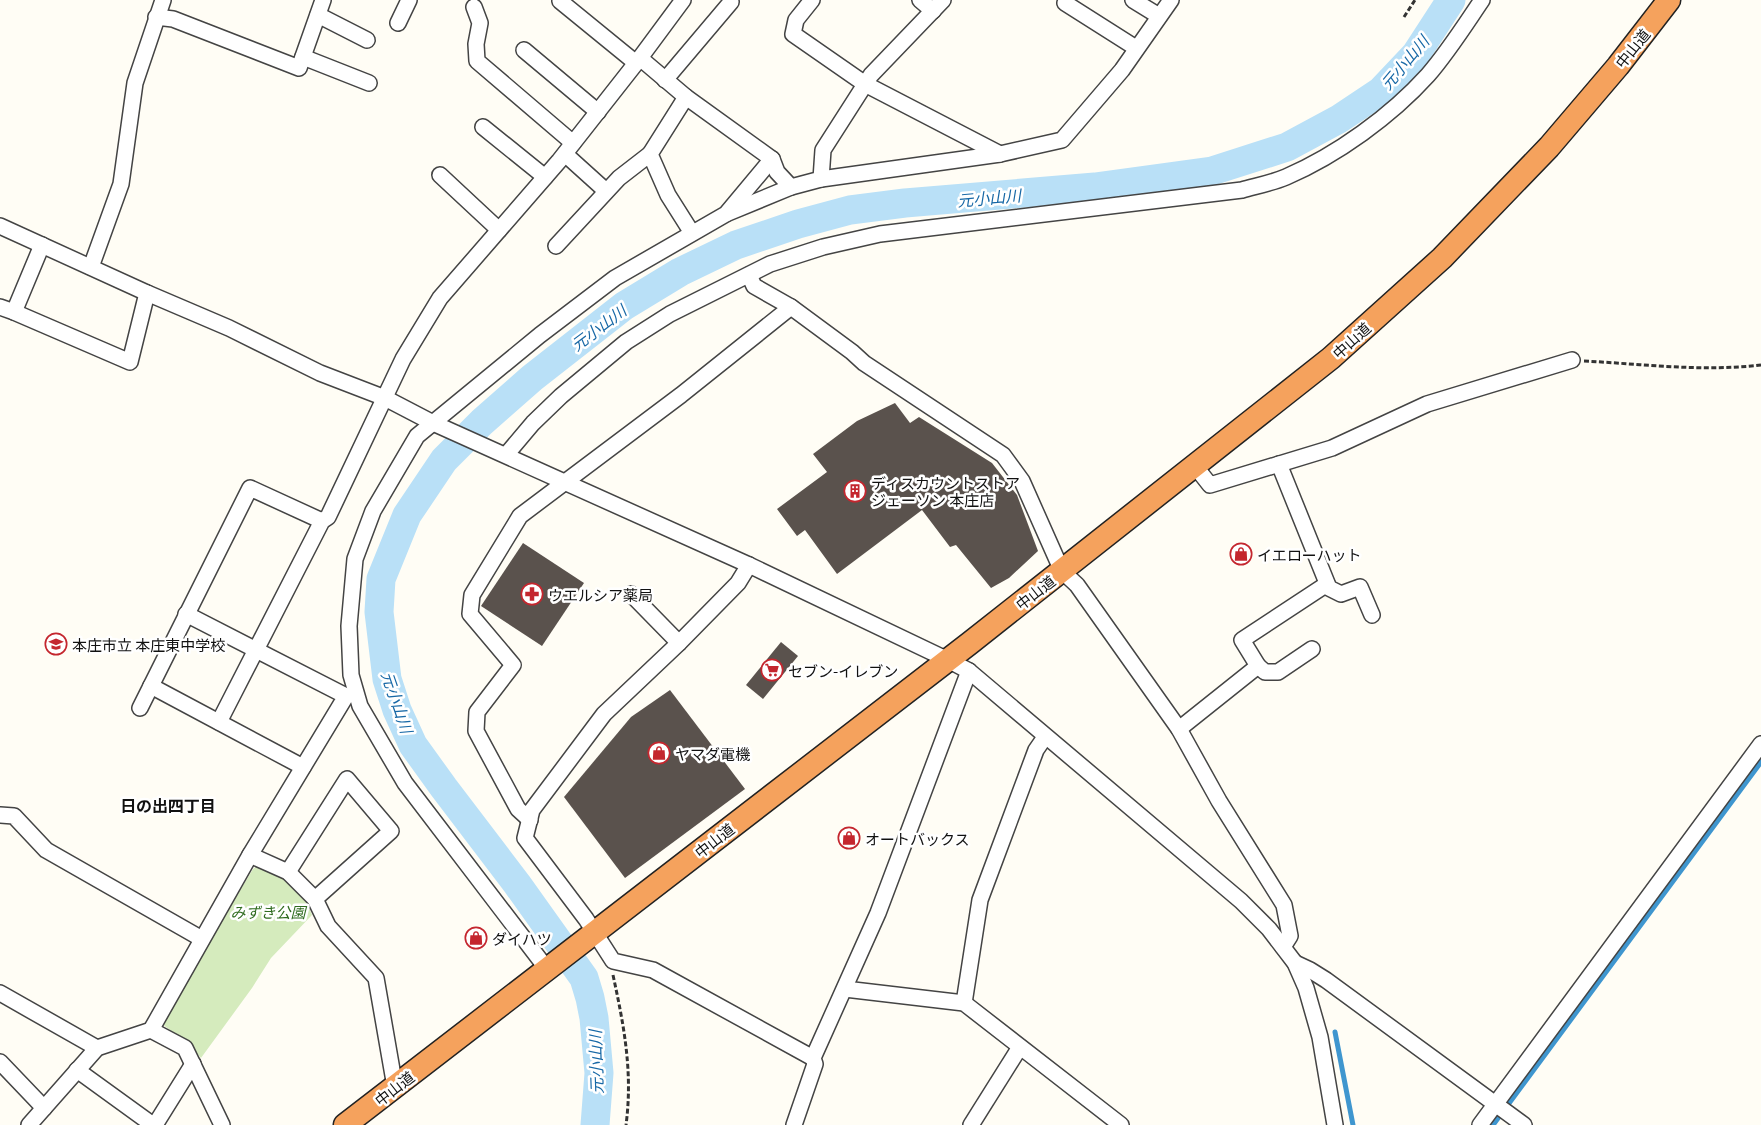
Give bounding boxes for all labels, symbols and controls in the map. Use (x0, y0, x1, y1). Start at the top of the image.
street label: 中山道 (1610, 24, 1654, 72)
water label: 元小山川 (1374, 28, 1435, 94)
water label: 元小山川 (956, 182, 1024, 212)
water label: 元小山川 (565, 297, 632, 356)
street label: 中山道 (1327, 317, 1375, 363)
place label: ディスカウントストア ジェーソン 本庄店 (871, 472, 1020, 510)
building icon: ディスカウントストア ジェーソン 本庄店 (843, 479, 867, 503)
shop icon: イエローハット (1229, 542, 1253, 566)
place label: イエローハット (1257, 544, 1362, 565)
street label: 中山道 (1011, 570, 1059, 614)
pharmacy icon: ウエルシア薬局 (520, 582, 544, 606)
place label: ウエルシア薬局 (548, 584, 653, 605)
school or university icon: 本庄市立 本庄東中学校 (44, 632, 68, 656)
place label: 本庄市立 本庄東中学校 (72, 634, 225, 655)
supermarket icon: セブン-イレブン (760, 658, 784, 682)
place label: セブン-イレブン (788, 660, 898, 681)
water label: 元小山川 (376, 668, 420, 738)
shop icon: ヤマダ電機 (647, 741, 671, 765)
place label: ヤマダ電機 (675, 743, 750, 764)
district label: 日の出四丁目 (120, 793, 216, 817)
street label: 中山道 (690, 818, 738, 862)
shop icon: オートバックス (837, 826, 861, 850)
place label: オートバックス (865, 828, 970, 849)
park label: みずき公園 (230, 901, 307, 922)
shop icon: ダイハツ (464, 926, 488, 950)
place label: ダイハツ (492, 928, 552, 949)
water label: 元小山川 (582, 1028, 608, 1094)
street label: 中山道 (370, 1066, 418, 1110)

